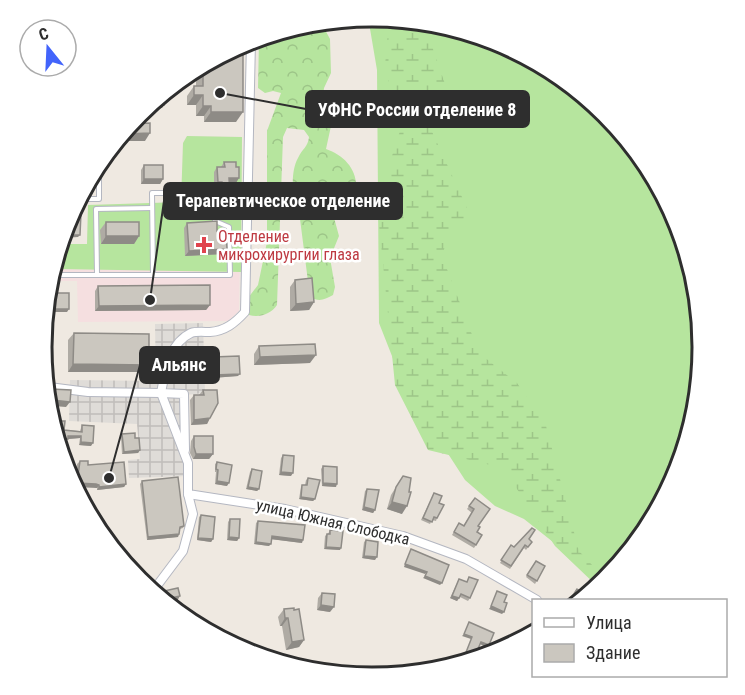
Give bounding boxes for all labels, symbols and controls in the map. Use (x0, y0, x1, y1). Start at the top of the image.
north arrow (18, 18, 78, 78)
text: С (36, 24, 51, 45)
callout: УФНС России отделение 8 (306, 91, 529, 127)
text: УФНС России отделение 8 (318, 99, 516, 120)
callout: Терапевтическое отделение (164, 183, 402, 219)
text: Терапевтическое отделение (176, 190, 390, 211)
place label: Отделение микрохирургии глаза (218, 227, 360, 264)
marker: Отделение микрохирургии глаза (195, 236, 213, 254)
callout: Альянс (140, 347, 219, 383)
text: Альянс (152, 354, 206, 375)
street label: улица Южная Слободка (254, 495, 412, 549)
legend (532, 599, 727, 677)
text: Улица (586, 612, 632, 633)
text: Здание (586, 642, 640, 663)

